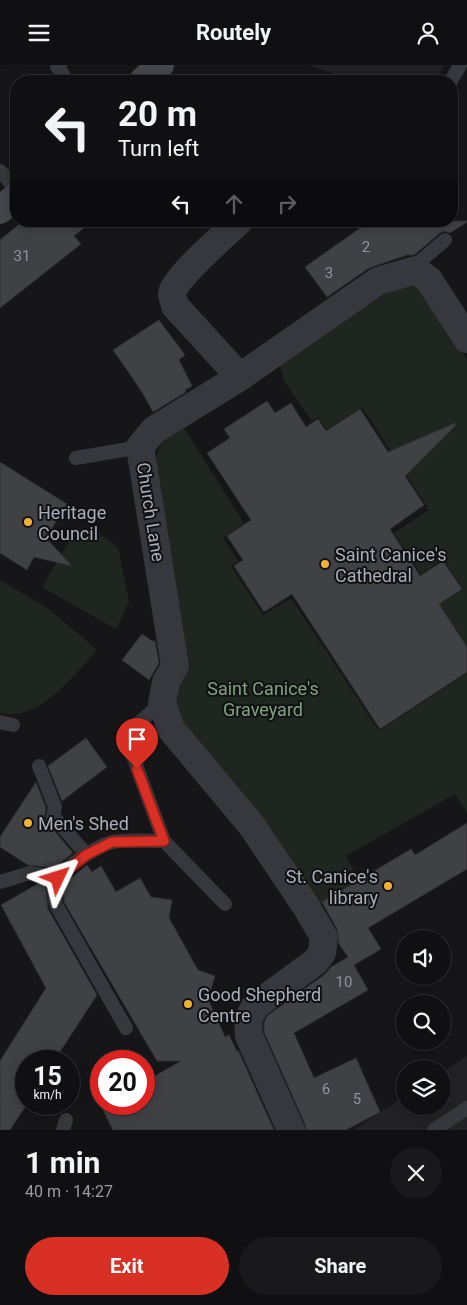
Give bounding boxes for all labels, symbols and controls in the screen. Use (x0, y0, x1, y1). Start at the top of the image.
icon: menu (25, 19, 53, 47)
icon: person (414, 19, 442, 47)
text: Routely (196, 20, 271, 45)
text: 20 m (118, 94, 197, 135)
icon: left (35, 95, 100, 160)
text: Turn left (118, 136, 199, 161)
icon: left (167, 190, 195, 218)
icon: ahead (220, 190, 248, 218)
icon: right (273, 190, 301, 218)
house number: 2 (362, 238, 370, 256)
house number: 31 (14, 247, 30, 265)
house number: 3 (325, 264, 333, 282)
street label: Church Lane (133, 461, 169, 563)
place label: Heritage Council (38, 502, 106, 544)
marker: Heritage Council (22, 516, 34, 528)
place label: Saint Canice's Cathedral (335, 544, 447, 586)
marker: Saint Canice's Cathedral (319, 558, 331, 570)
park label: Saint Canice's Graveyard (207, 678, 319, 720)
pin (116, 718, 158, 769)
icon: arrive (123, 725, 151, 753)
place label: Men's Shed (38, 813, 129, 834)
marker: Men's Shed (22, 817, 34, 829)
position arrow (31, 851, 83, 903)
place label: St. Canice's library (286, 866, 378, 908)
marker: St. Canice's library (382, 880, 394, 892)
map controls (396, 930, 451, 1115)
button: sound (396, 930, 451, 985)
house number: 10 (336, 973, 352, 991)
place label: Good Shepherd Centre (198, 984, 321, 1026)
button: search (396, 995, 451, 1050)
marker: Good Shepherd Centre (182, 998, 194, 1010)
speed limit sign: 20 (90, 1050, 155, 1115)
button: layers (396, 1060, 451, 1115)
text: 15 (33, 1062, 62, 1091)
house number: 6 (322, 1080, 330, 1098)
text: km/h (33, 1088, 62, 1102)
house number: 5 (353, 1090, 361, 1108)
text: 1 min (25, 1145, 100, 1180)
button: close (390, 1147, 442, 1199)
text: 40 m · 14:27 (25, 1182, 113, 1201)
button: Exit (25, 1237, 229, 1295)
button: Share (239, 1237, 442, 1295)

